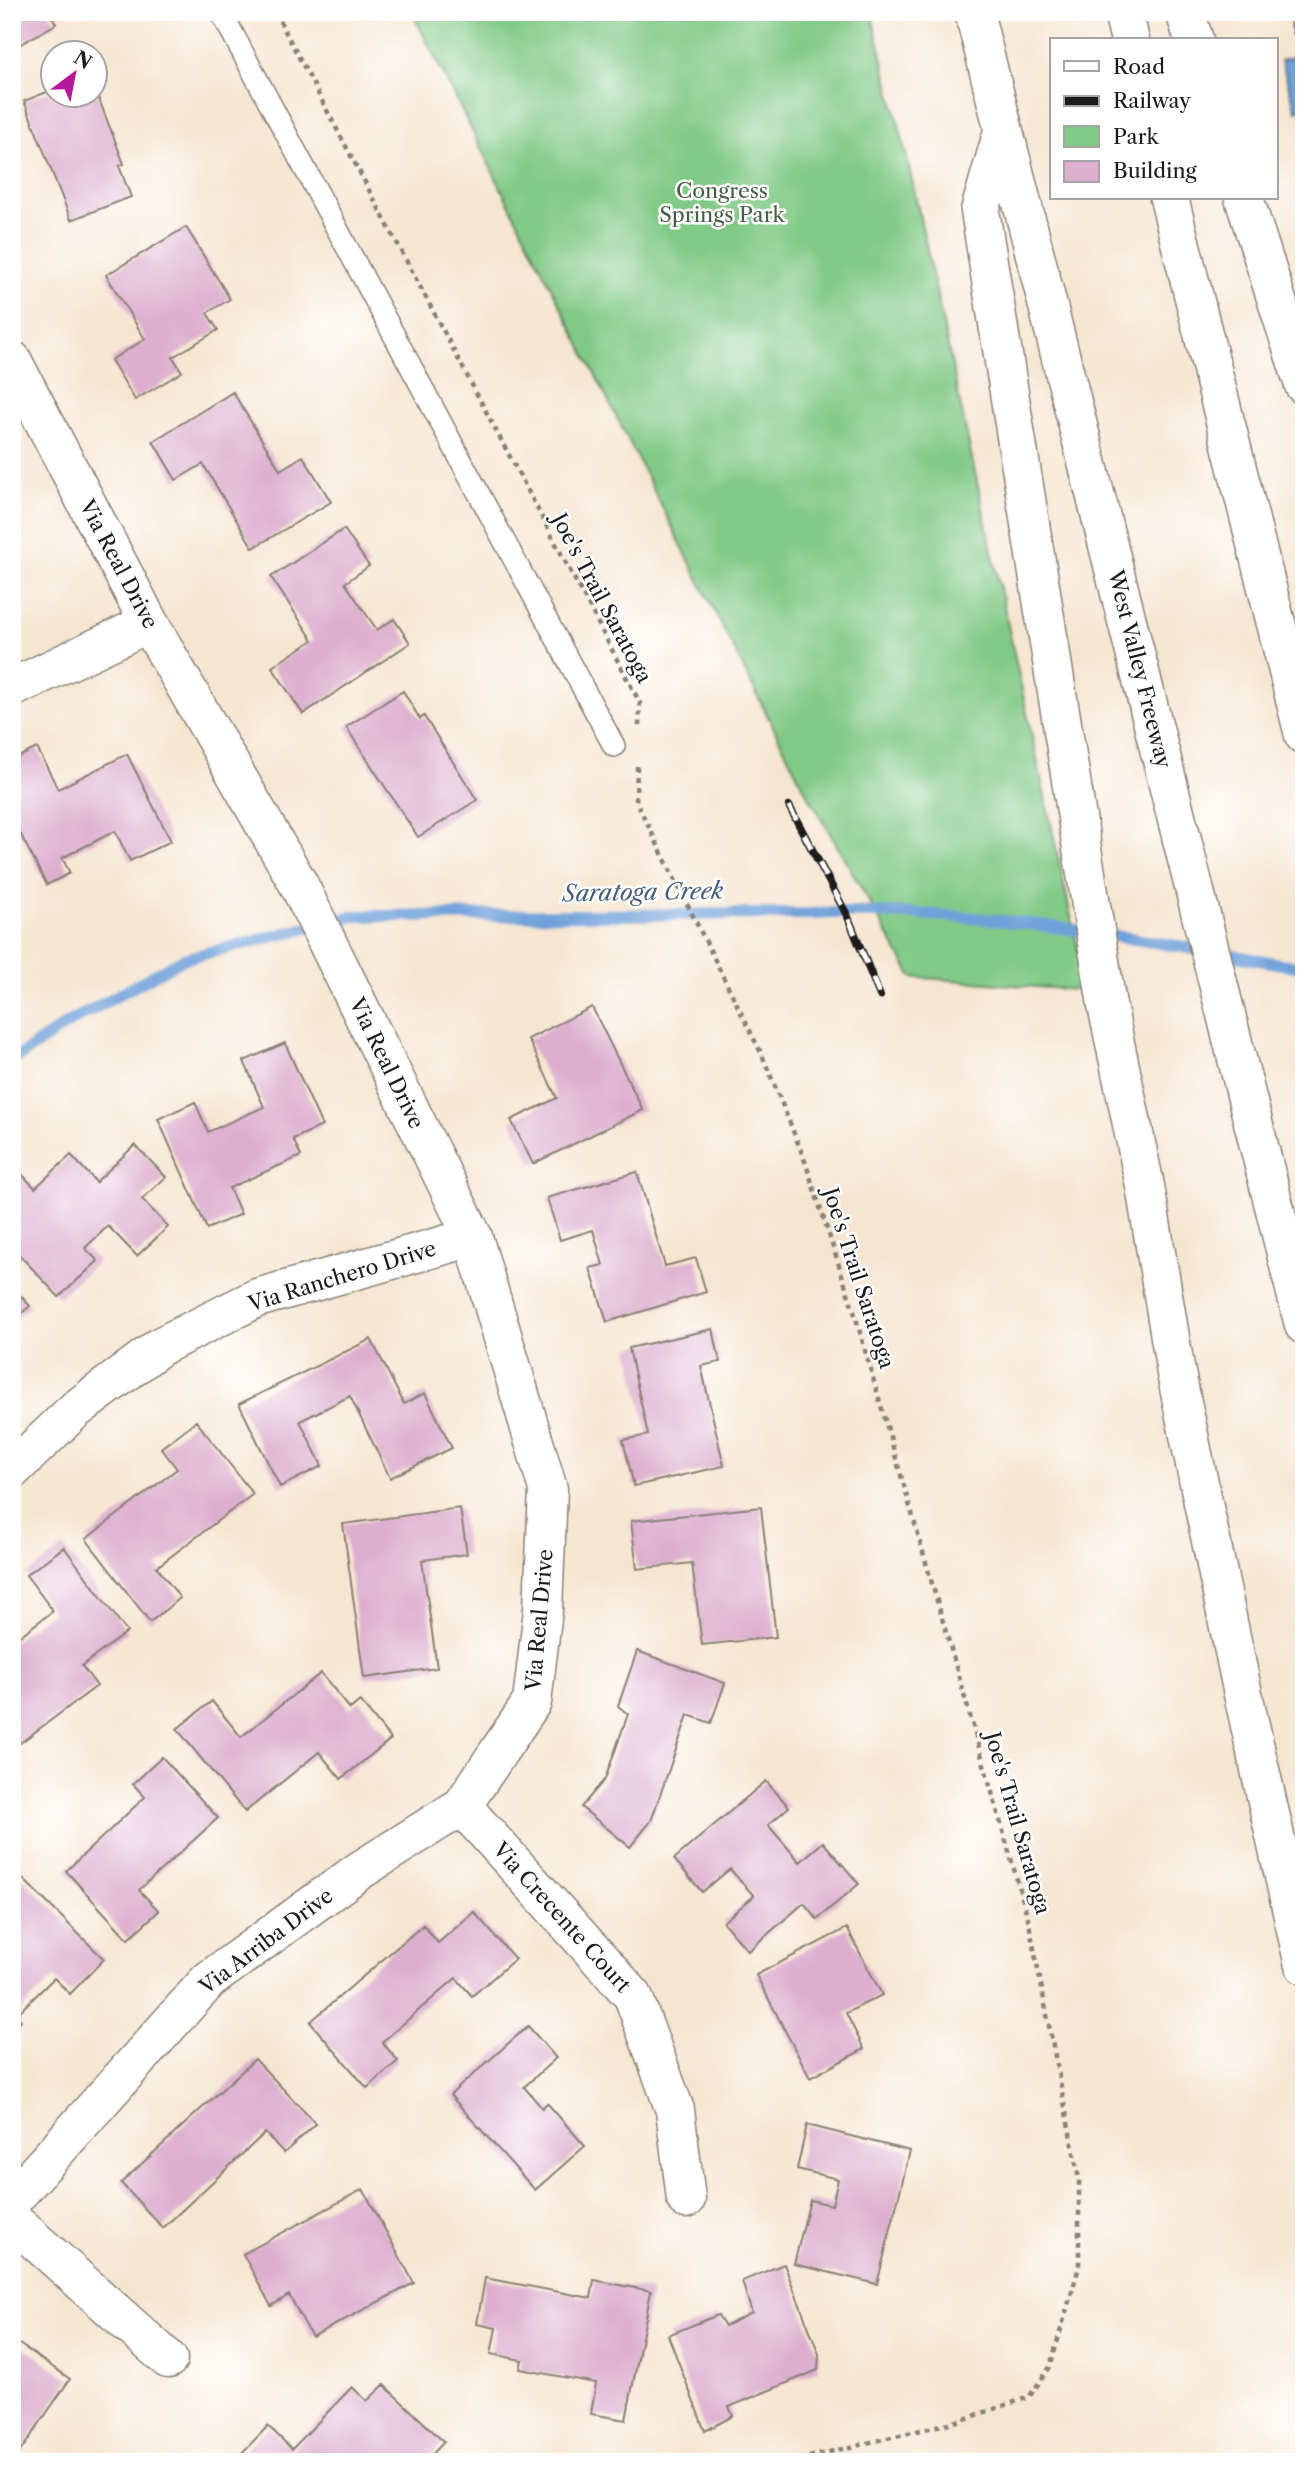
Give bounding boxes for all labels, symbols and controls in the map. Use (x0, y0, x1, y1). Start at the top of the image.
north arrow (38, 38, 108, 108)
legend (1050, 38, 1278, 200)
text: N (70, 46, 96, 74)
text: Road (1113, 54, 1165, 79)
text: Railway (1113, 88, 1191, 113)
text: Park (1113, 124, 1159, 149)
text: Building (1113, 158, 1198, 183)
park label: Congress Springs Park (659, 178, 785, 227)
street label: Via Real Drive (74, 494, 163, 633)
street label: Joe's Trail Saratoga (545, 506, 658, 688)
street label: West Valley Freeway (1103, 566, 1177, 771)
water label: Saratoga Creek (560, 877, 724, 907)
street label: Via Real Drive (344, 993, 429, 1132)
street label: Joe's Trail Saratoga (817, 1182, 900, 1372)
street label: Via Ranchero Drive (244, 1236, 439, 1317)
street label: Via Real Drive (520, 1548, 558, 1693)
street label: Joe's Trail Saratoga (979, 1726, 1056, 1918)
street label: Via Crecente Court (487, 1836, 636, 1998)
street label: Via Arriba Drive (194, 1883, 338, 2000)

